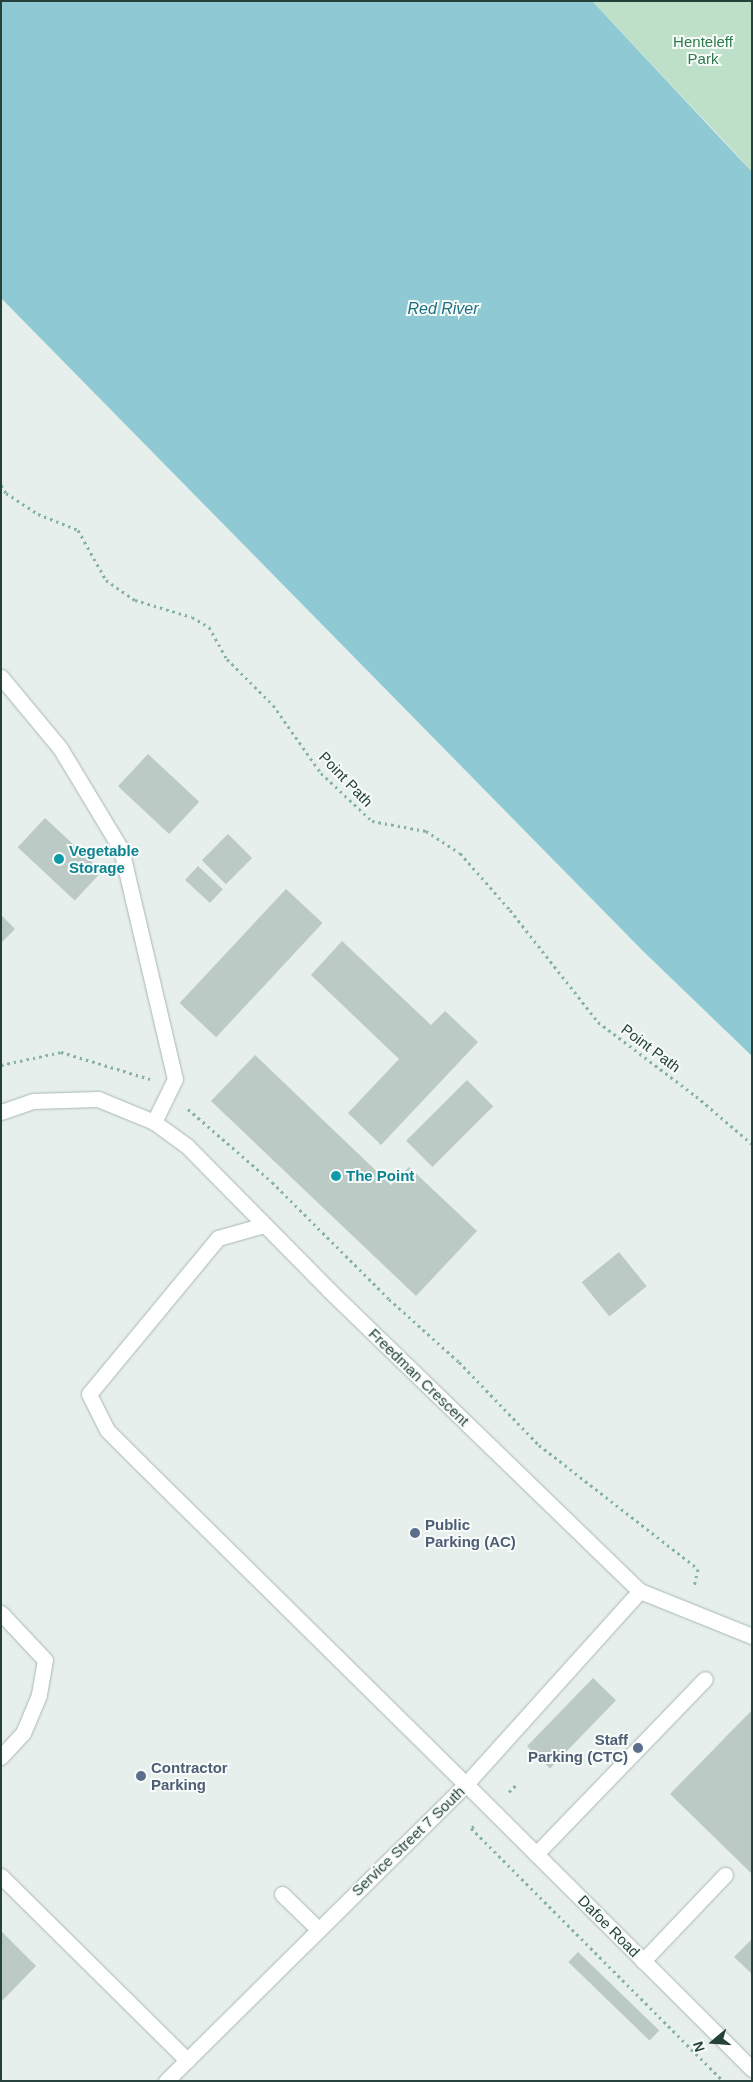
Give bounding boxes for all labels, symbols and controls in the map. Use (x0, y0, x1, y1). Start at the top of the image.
park label: Henteleff Park (673, 32, 733, 67)
water label: Red River (407, 299, 479, 319)
street label: Point Path (315, 748, 377, 810)
place label: Vegetable Storage (69, 841, 139, 876)
marker: Vegetable Storage (53, 853, 65, 865)
street label: Point Path (618, 1020, 684, 1076)
place label: The Point (346, 1167, 414, 1185)
marker: The Point (330, 1170, 342, 1182)
street label: Freedman Crescent (365, 1324, 473, 1430)
place label: Public Parking (AC) (425, 1515, 516, 1550)
marker: Public Parking (AC) (409, 1527, 421, 1539)
place label: Staff Parking (CTC) (528, 1730, 628, 1765)
marker: Staff Parking (CTC) (632, 1742, 644, 1754)
place label: Contractor Parking (151, 1758, 228, 1793)
marker: Contractor Parking (135, 1770, 147, 1782)
street label: Service Street 7 South (348, 1782, 468, 1900)
street label: Dafoe Road (574, 1891, 644, 1961)
north arrow (688, 2017, 738, 2067)
text: N (690, 2039, 708, 2054)

